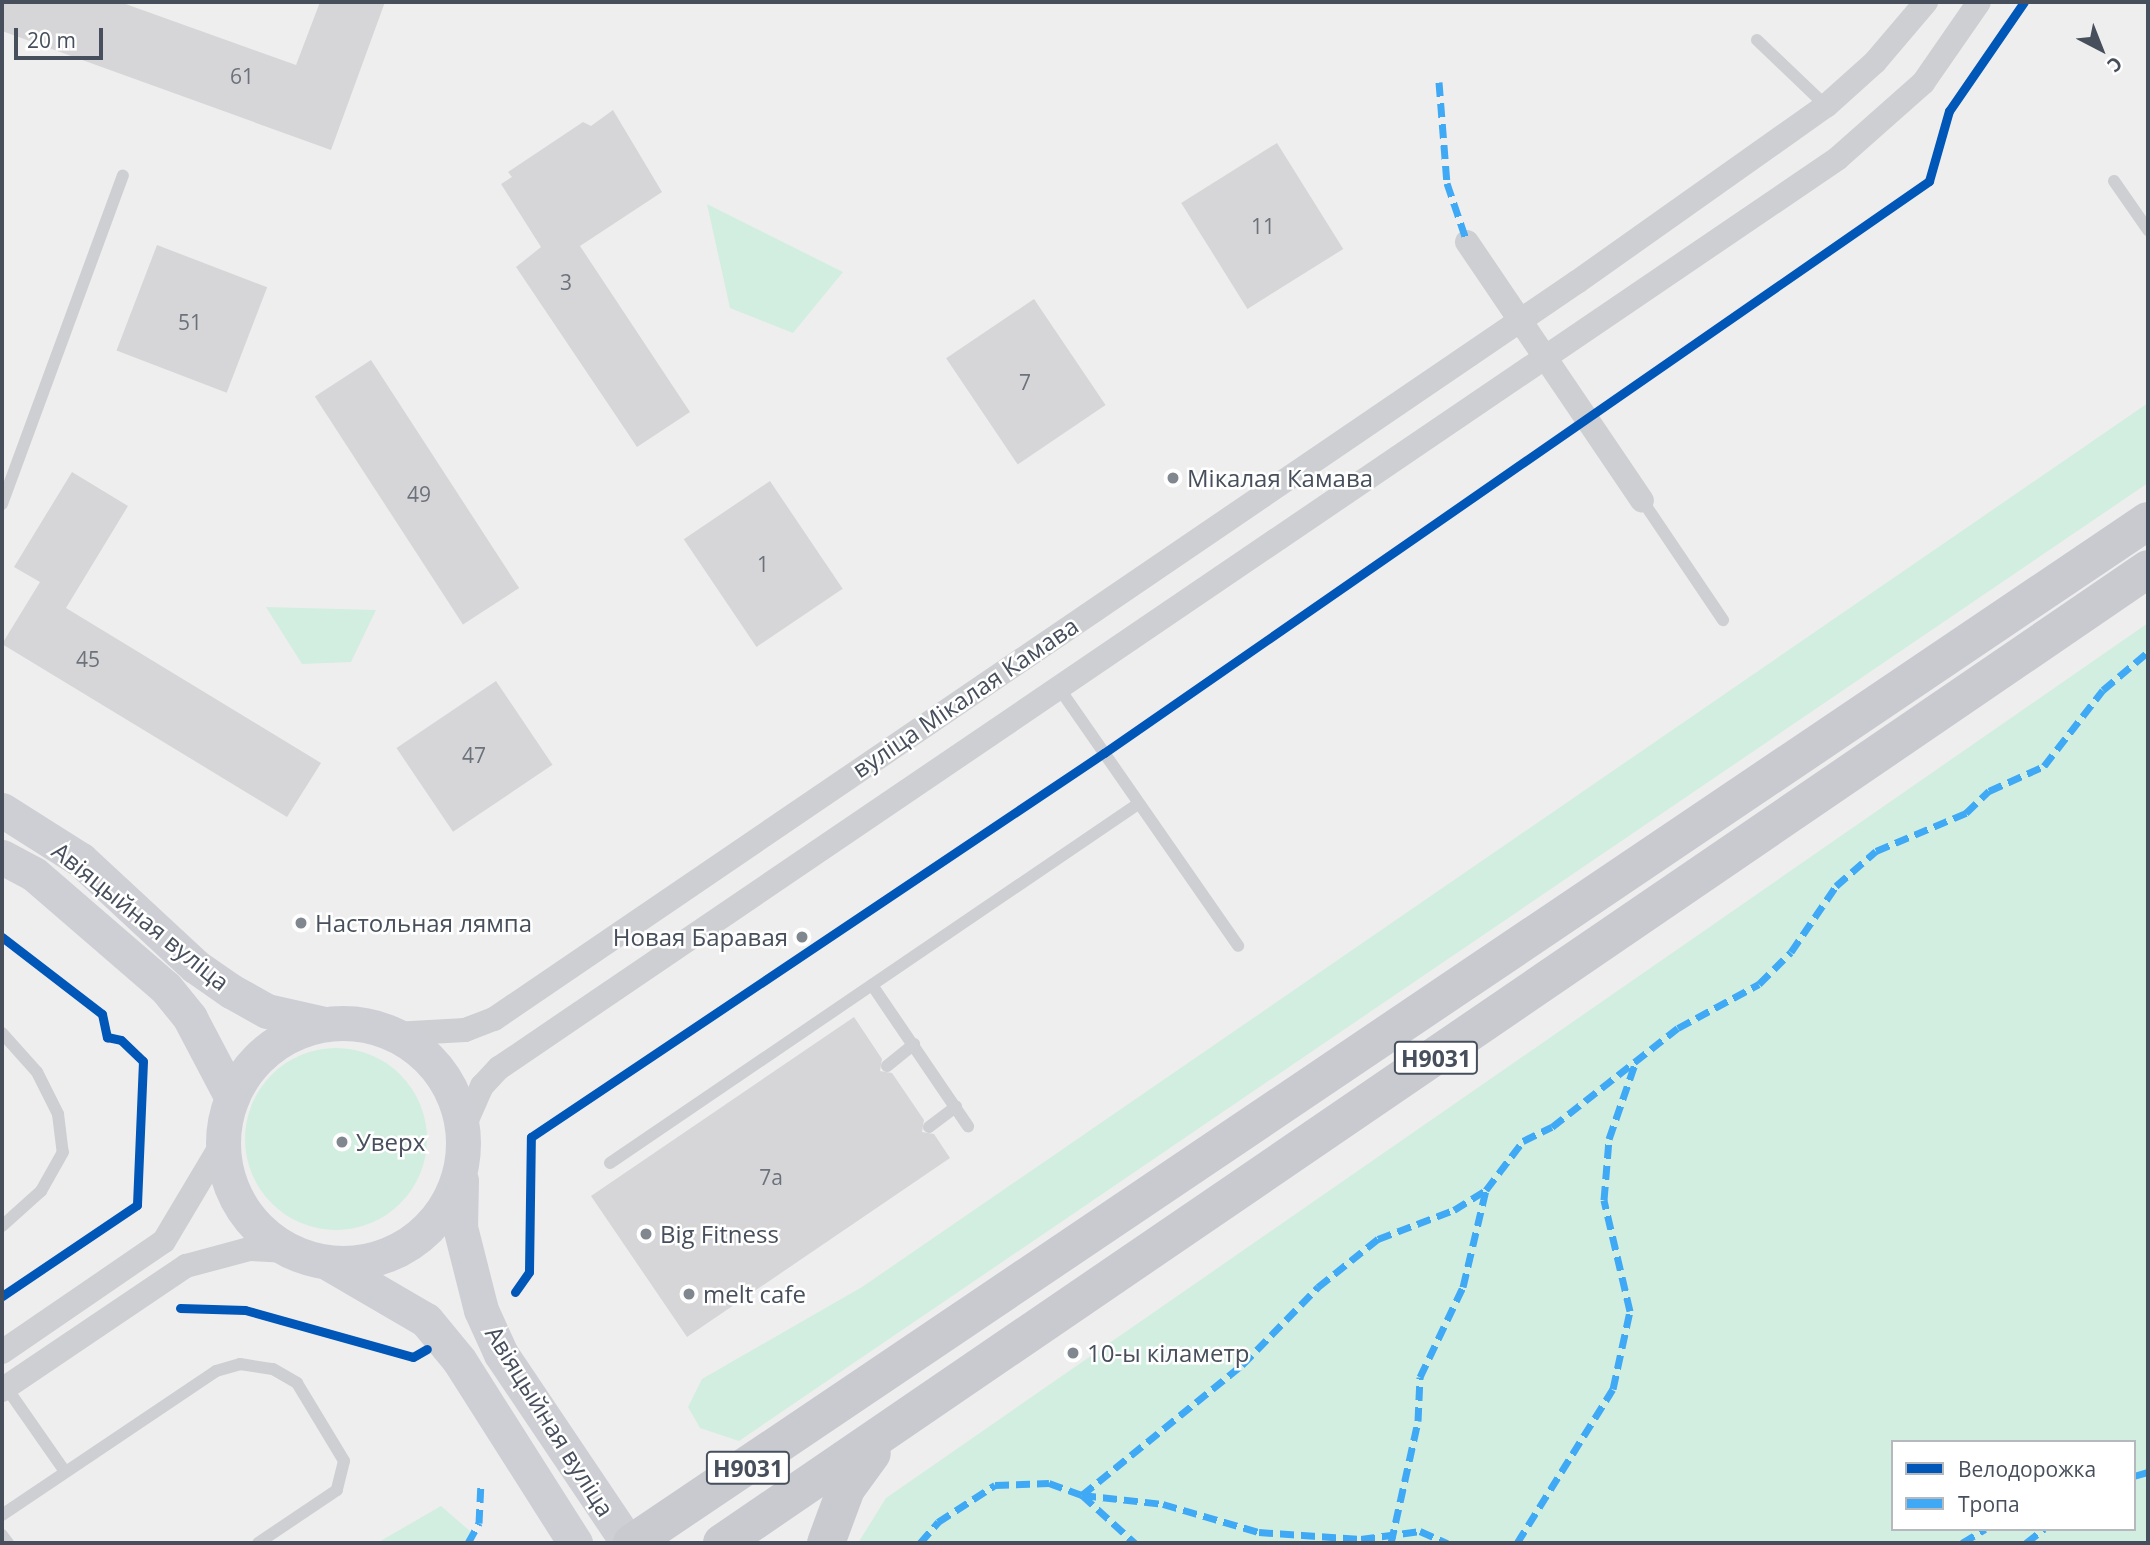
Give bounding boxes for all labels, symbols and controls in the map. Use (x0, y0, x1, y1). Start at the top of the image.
scale bar (18, 14, 107, 58)
north arrow (2066, 14, 2136, 84)
text: 20 m (27, 26, 76, 54)
text: С (2102, 51, 2128, 78)
house number: 61 (230, 63, 254, 89)
house number: 11 (1251, 213, 1275, 239)
house number: 3 (560, 269, 572, 295)
house number: 51 (178, 309, 202, 335)
house number: 7 (1019, 369, 1031, 395)
place label: Мікалая Камава (1187, 464, 1373, 492)
marker: Мікалая Камава (1165, 470, 1181, 486)
house number: 49 (407, 481, 431, 507)
house number: 1 (757, 551, 769, 577)
street label: вуліца Мікалая Камава (847, 611, 1083, 783)
house number: 45 (76, 646, 100, 672)
house number: 47 (462, 742, 486, 768)
street label: Авіяцыйная вуліца (47, 836, 235, 996)
place label: Настольная лямпа (315, 909, 532, 937)
marker: Настольная лямпа (293, 915, 309, 931)
place label: Новая Баравая (613, 923, 788, 951)
marker: Новая Баравая (794, 929, 810, 945)
road number: Н9031 (1392, 1038, 1480, 1078)
place label: Уверх (356, 1128, 425, 1156)
marker: Уверх (334, 1134, 350, 1150)
house number: 7а (759, 1164, 783, 1190)
place label: Big Fitness (660, 1220, 779, 1248)
marker: Big Fitness (638, 1226, 654, 1242)
place label: melt cafe (703, 1280, 806, 1308)
marker: melt cafe (681, 1286, 697, 1302)
street label: Авіяцыйная вуліца (480, 1320, 620, 1522)
place label: 10-ы кіламетр (1087, 1339, 1249, 1367)
marker: 10-ы кіламетр (1065, 1345, 1081, 1361)
legend (1891, 1440, 2136, 1531)
road number: Н9031 (704, 1448, 792, 1488)
text: Велодорожка (1958, 1455, 2096, 1483)
text: Тропа (1958, 1490, 2020, 1518)

